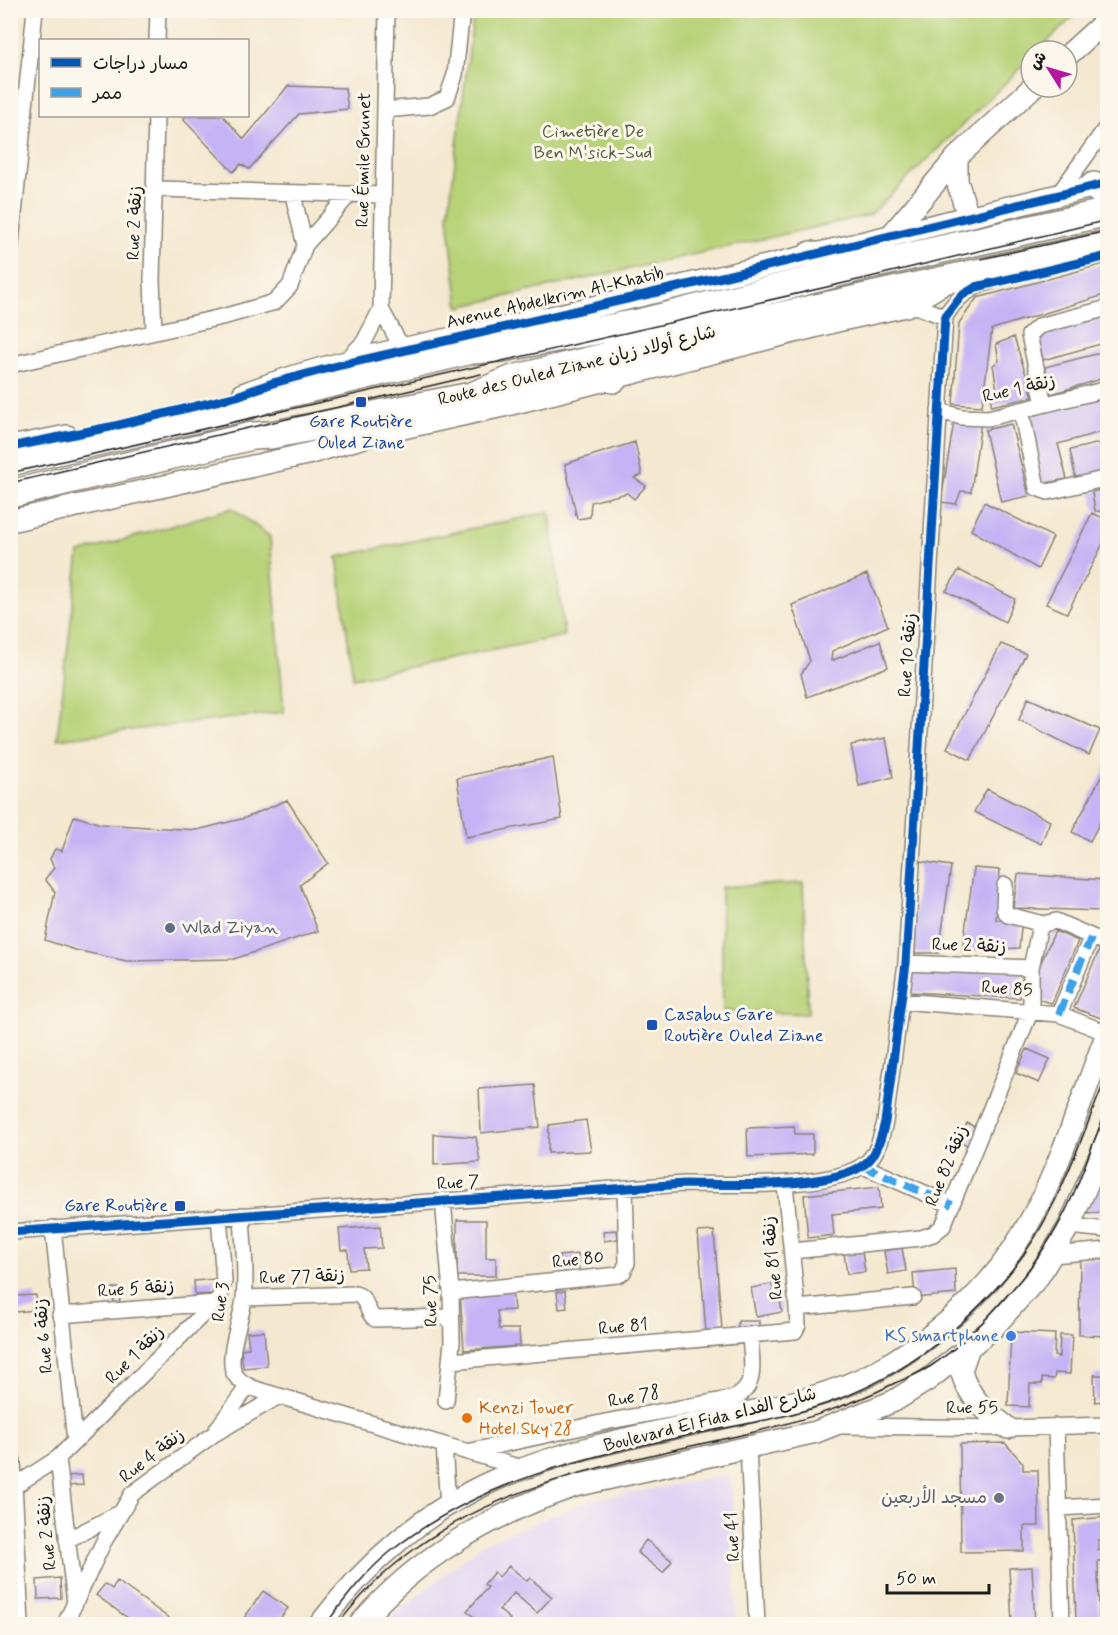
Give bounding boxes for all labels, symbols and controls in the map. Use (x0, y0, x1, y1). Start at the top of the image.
legend (39, 39, 249, 117)
north arrow (1019, 39, 1079, 99)
text: ش (1025, 48, 1052, 74)
text: مسار دراجات (93, 52, 188, 76)
text: ممر (91, 82, 122, 106)
street label: Rue Émile Brunet (351, 92, 377, 228)
park label: Cimetière De Ben M'sick-Sud (534, 120, 652, 165)
street label: Rue 2 زنقة (122, 185, 148, 261)
street label: Avenue Abdelkrim Al-Khatib (444, 261, 666, 335)
street label: Route des Ouled Ziane شارع أولاد زيان (436, 320, 718, 412)
street label: Rue 1 زنقة (980, 369, 1058, 409)
marker: Gare Routière Ouled Ziane (354, 395, 368, 409)
place label: Gare Routière Ouled Ziane (309, 410, 413, 455)
street label: Rue 10 زنقة (893, 612, 923, 698)
place label: Wlad Ziyan (182, 916, 278, 940)
marker: Wlad Ziyan (163, 921, 177, 935)
street label: Rue 2 زنقة (931, 933, 1007, 959)
street label: Rue 85 (981, 975, 1033, 1003)
place label: Casabus Gare Routière Ouled Ziane (664, 1003, 824, 1048)
marker: Casabus Gare Routière Ouled Ziane (645, 1018, 659, 1032)
street label: Rue 82 زنقة (920, 1122, 974, 1210)
street label: Rue 7 (436, 1170, 480, 1196)
place label: Gare Routière (64, 1194, 168, 1218)
marker: Gare Routière (173, 1199, 187, 1213)
street label: Rue 81 زنقة (757, 1215, 789, 1301)
street label: Rue 80 (551, 1245, 605, 1275)
street label: Rue 77 زنقة (259, 1264, 345, 1290)
street label: Rue 5 زنقة (97, 1274, 175, 1304)
street label: Rue 75 (418, 1275, 444, 1327)
street label: Rue 3 (207, 1281, 235, 1323)
street label: Rue 6 زنقة (29, 1298, 59, 1374)
street label: Rue 81 (597, 1313, 649, 1341)
street label: Rue 1 زنقة (100, 1320, 170, 1390)
place label: KS smartphone (885, 1324, 999, 1348)
marker: KS smartphone (1004, 1329, 1018, 1343)
street label: Rue 78 (606, 1380, 662, 1414)
street label: Boulevard El Fida شارع الفداء (601, 1382, 819, 1458)
place label: Kenzi Tower Hotel Sky 28 (479, 1396, 574, 1441)
street label: Rue 55 (946, 1396, 998, 1420)
marker: Kenzi Tower Hotel Sky 28 (460, 1411, 474, 1425)
street label: Rue 4 زنقة (114, 1423, 190, 1489)
place label: مسجد الأربعين (881, 1485, 987, 1510)
marker: مسجد الأربعين (992, 1491, 1006, 1505)
street label: Rue 2 زنقة (31, 1495, 63, 1571)
street label: Rue 41 (720, 1511, 746, 1563)
scale bar (887, 1557, 989, 1595)
text: 50 m (896, 1567, 936, 1591)

